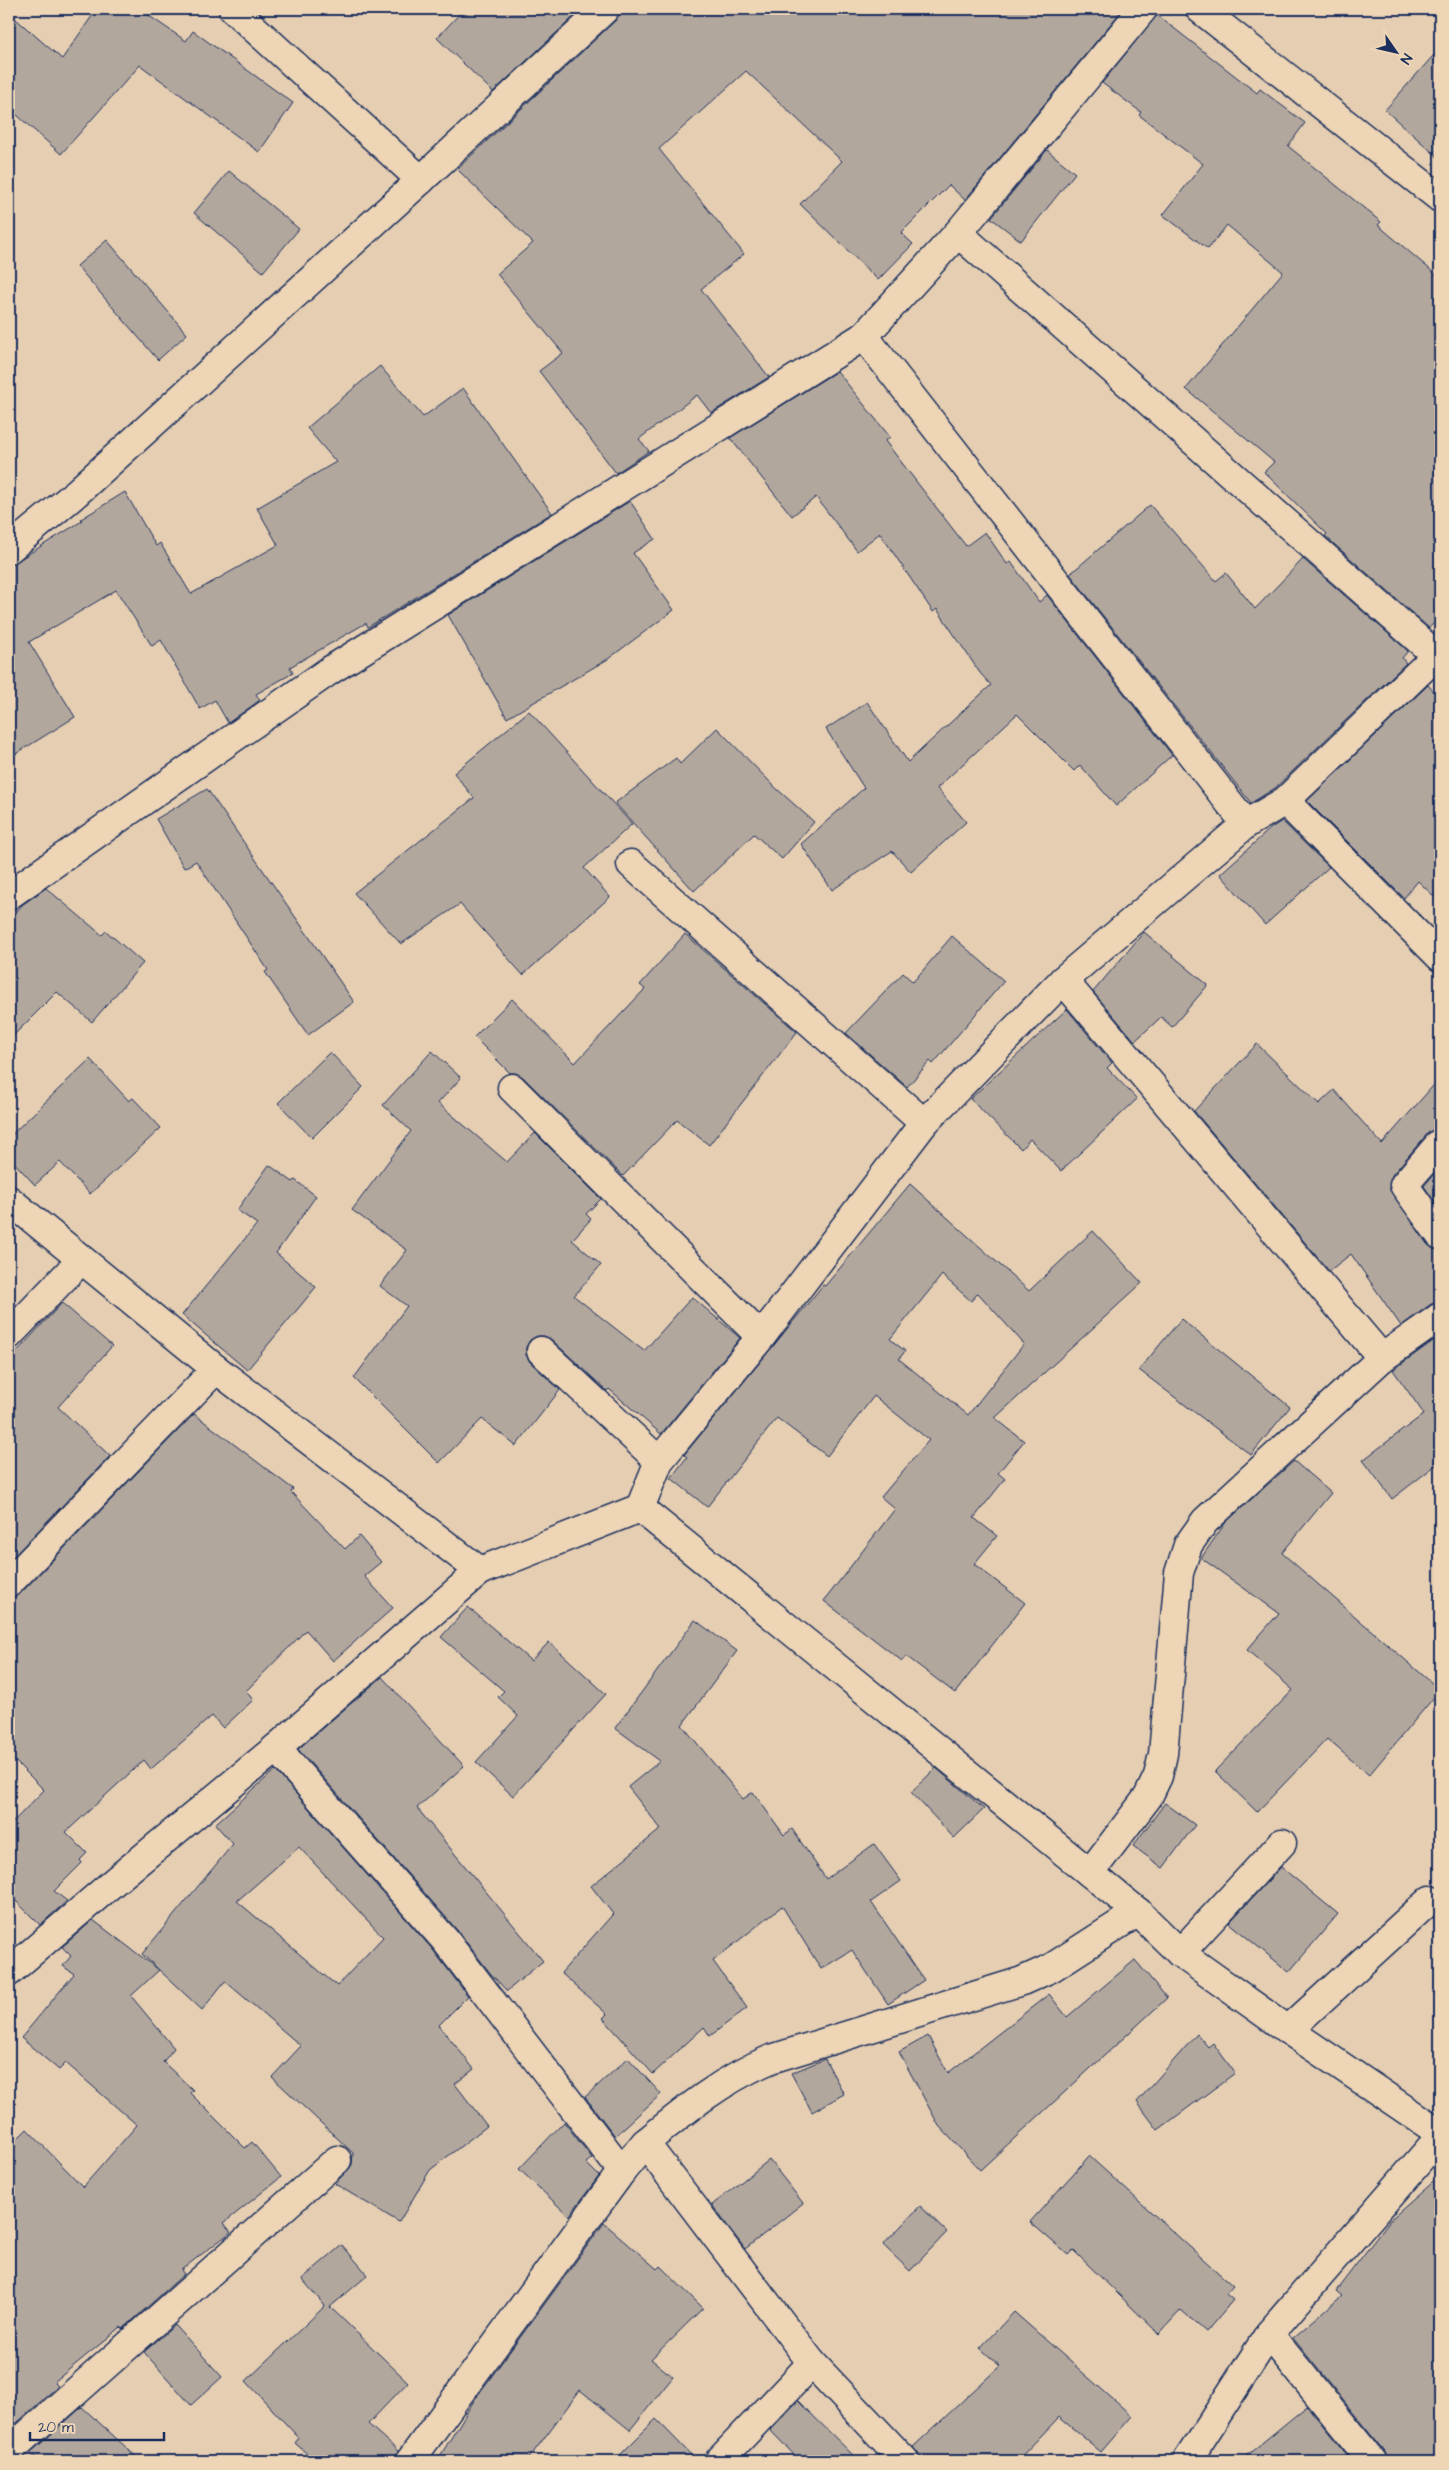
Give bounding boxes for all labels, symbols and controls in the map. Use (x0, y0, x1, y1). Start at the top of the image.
north arrow (1372, 28, 1422, 78)
text: N (1395, 49, 1417, 68)
scale bar (30, 2410, 164, 2442)
text: 20 m (38, 2417, 74, 2438)

